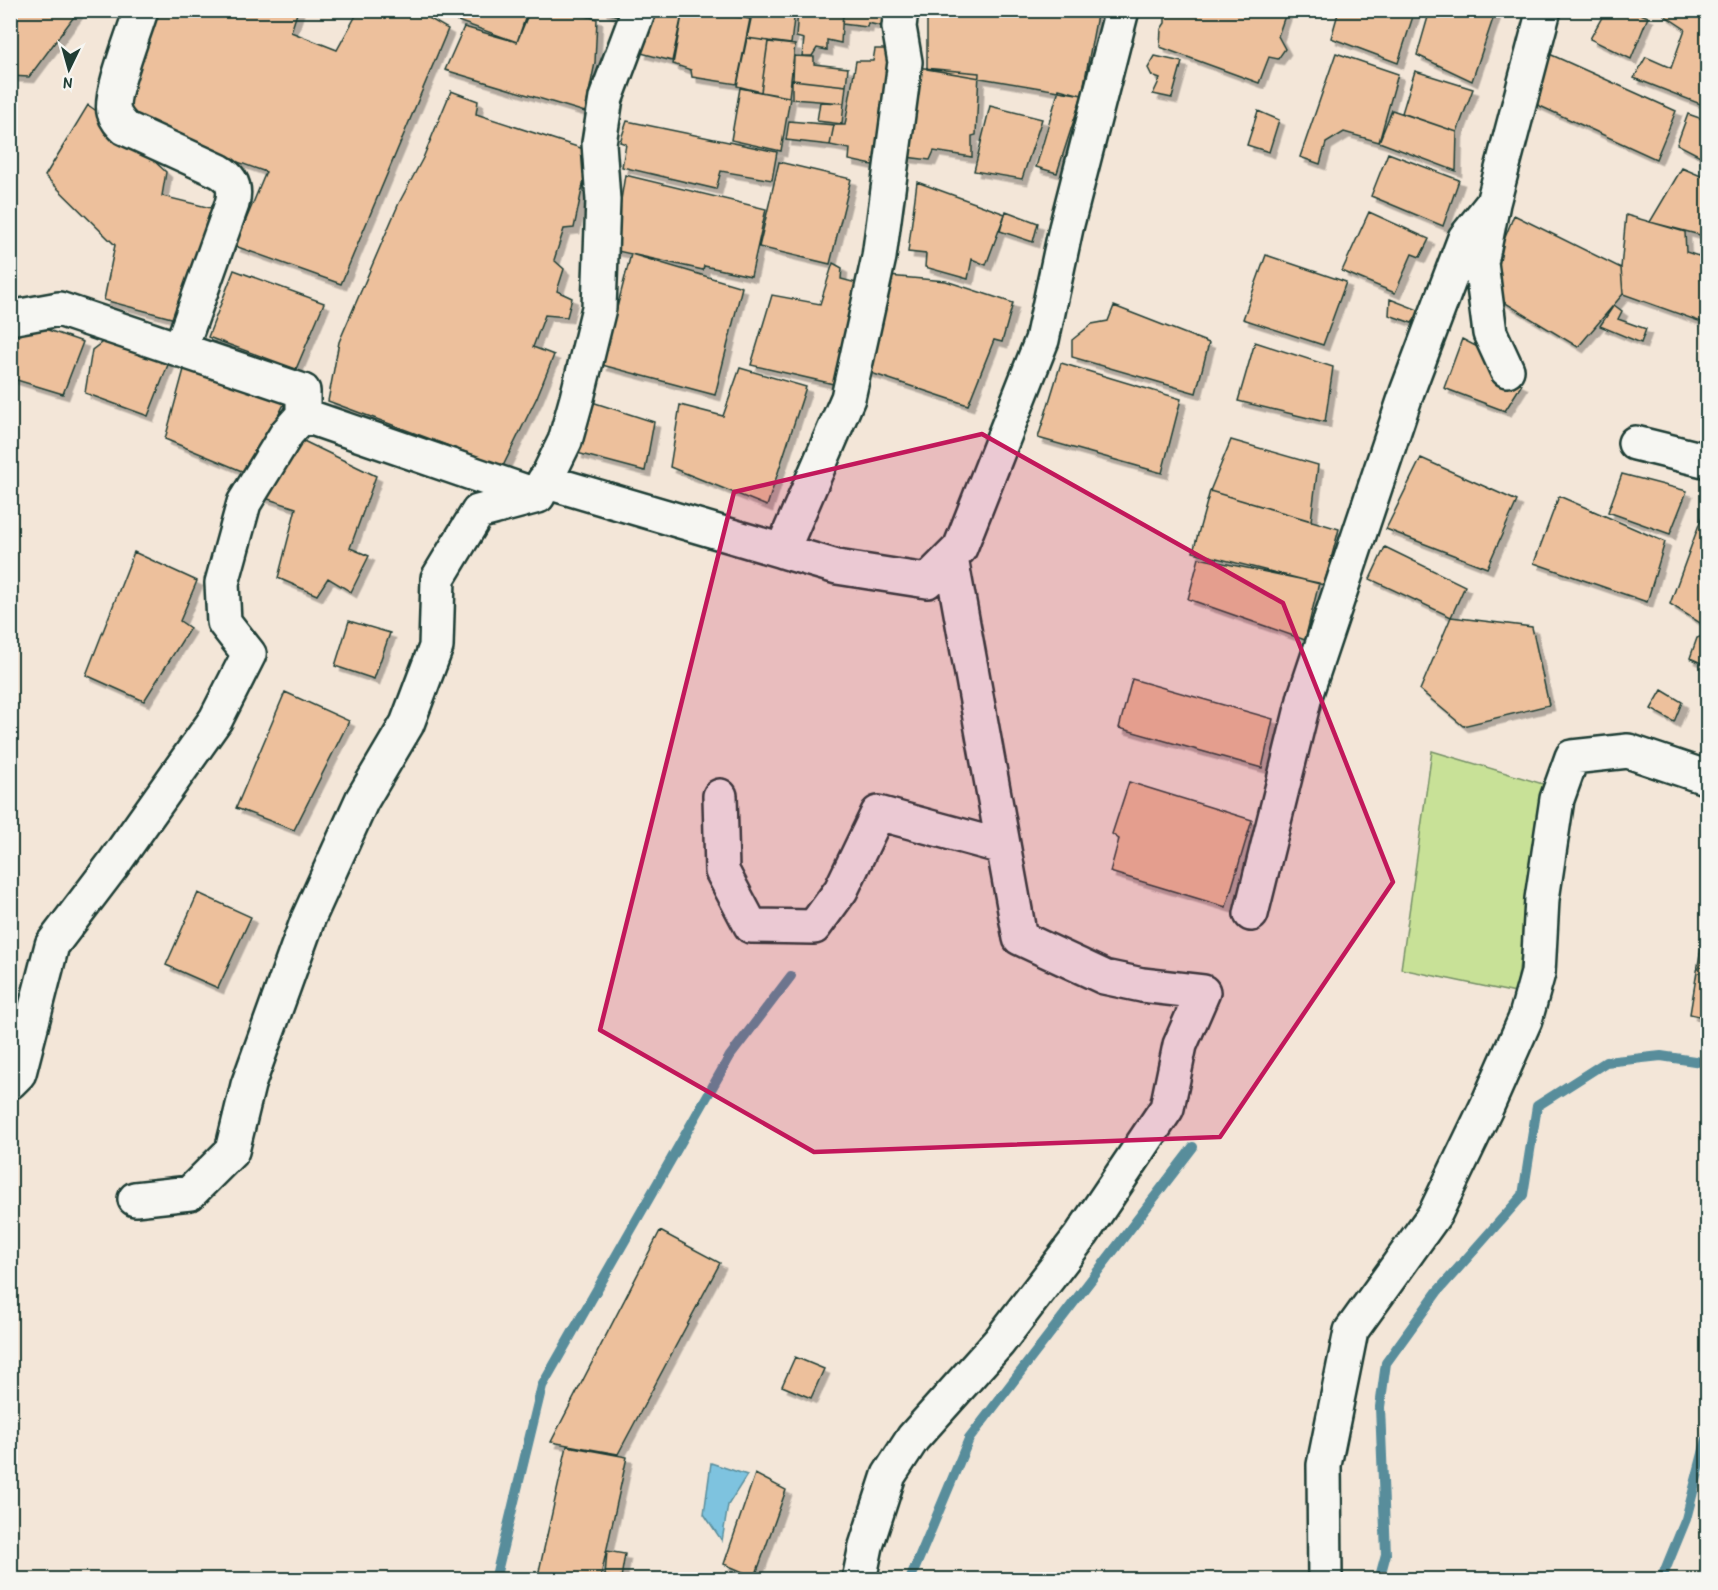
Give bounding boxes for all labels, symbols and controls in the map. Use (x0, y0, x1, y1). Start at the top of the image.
north arrow (39, 39, 99, 99)
text: N (62, 73, 73, 95)

